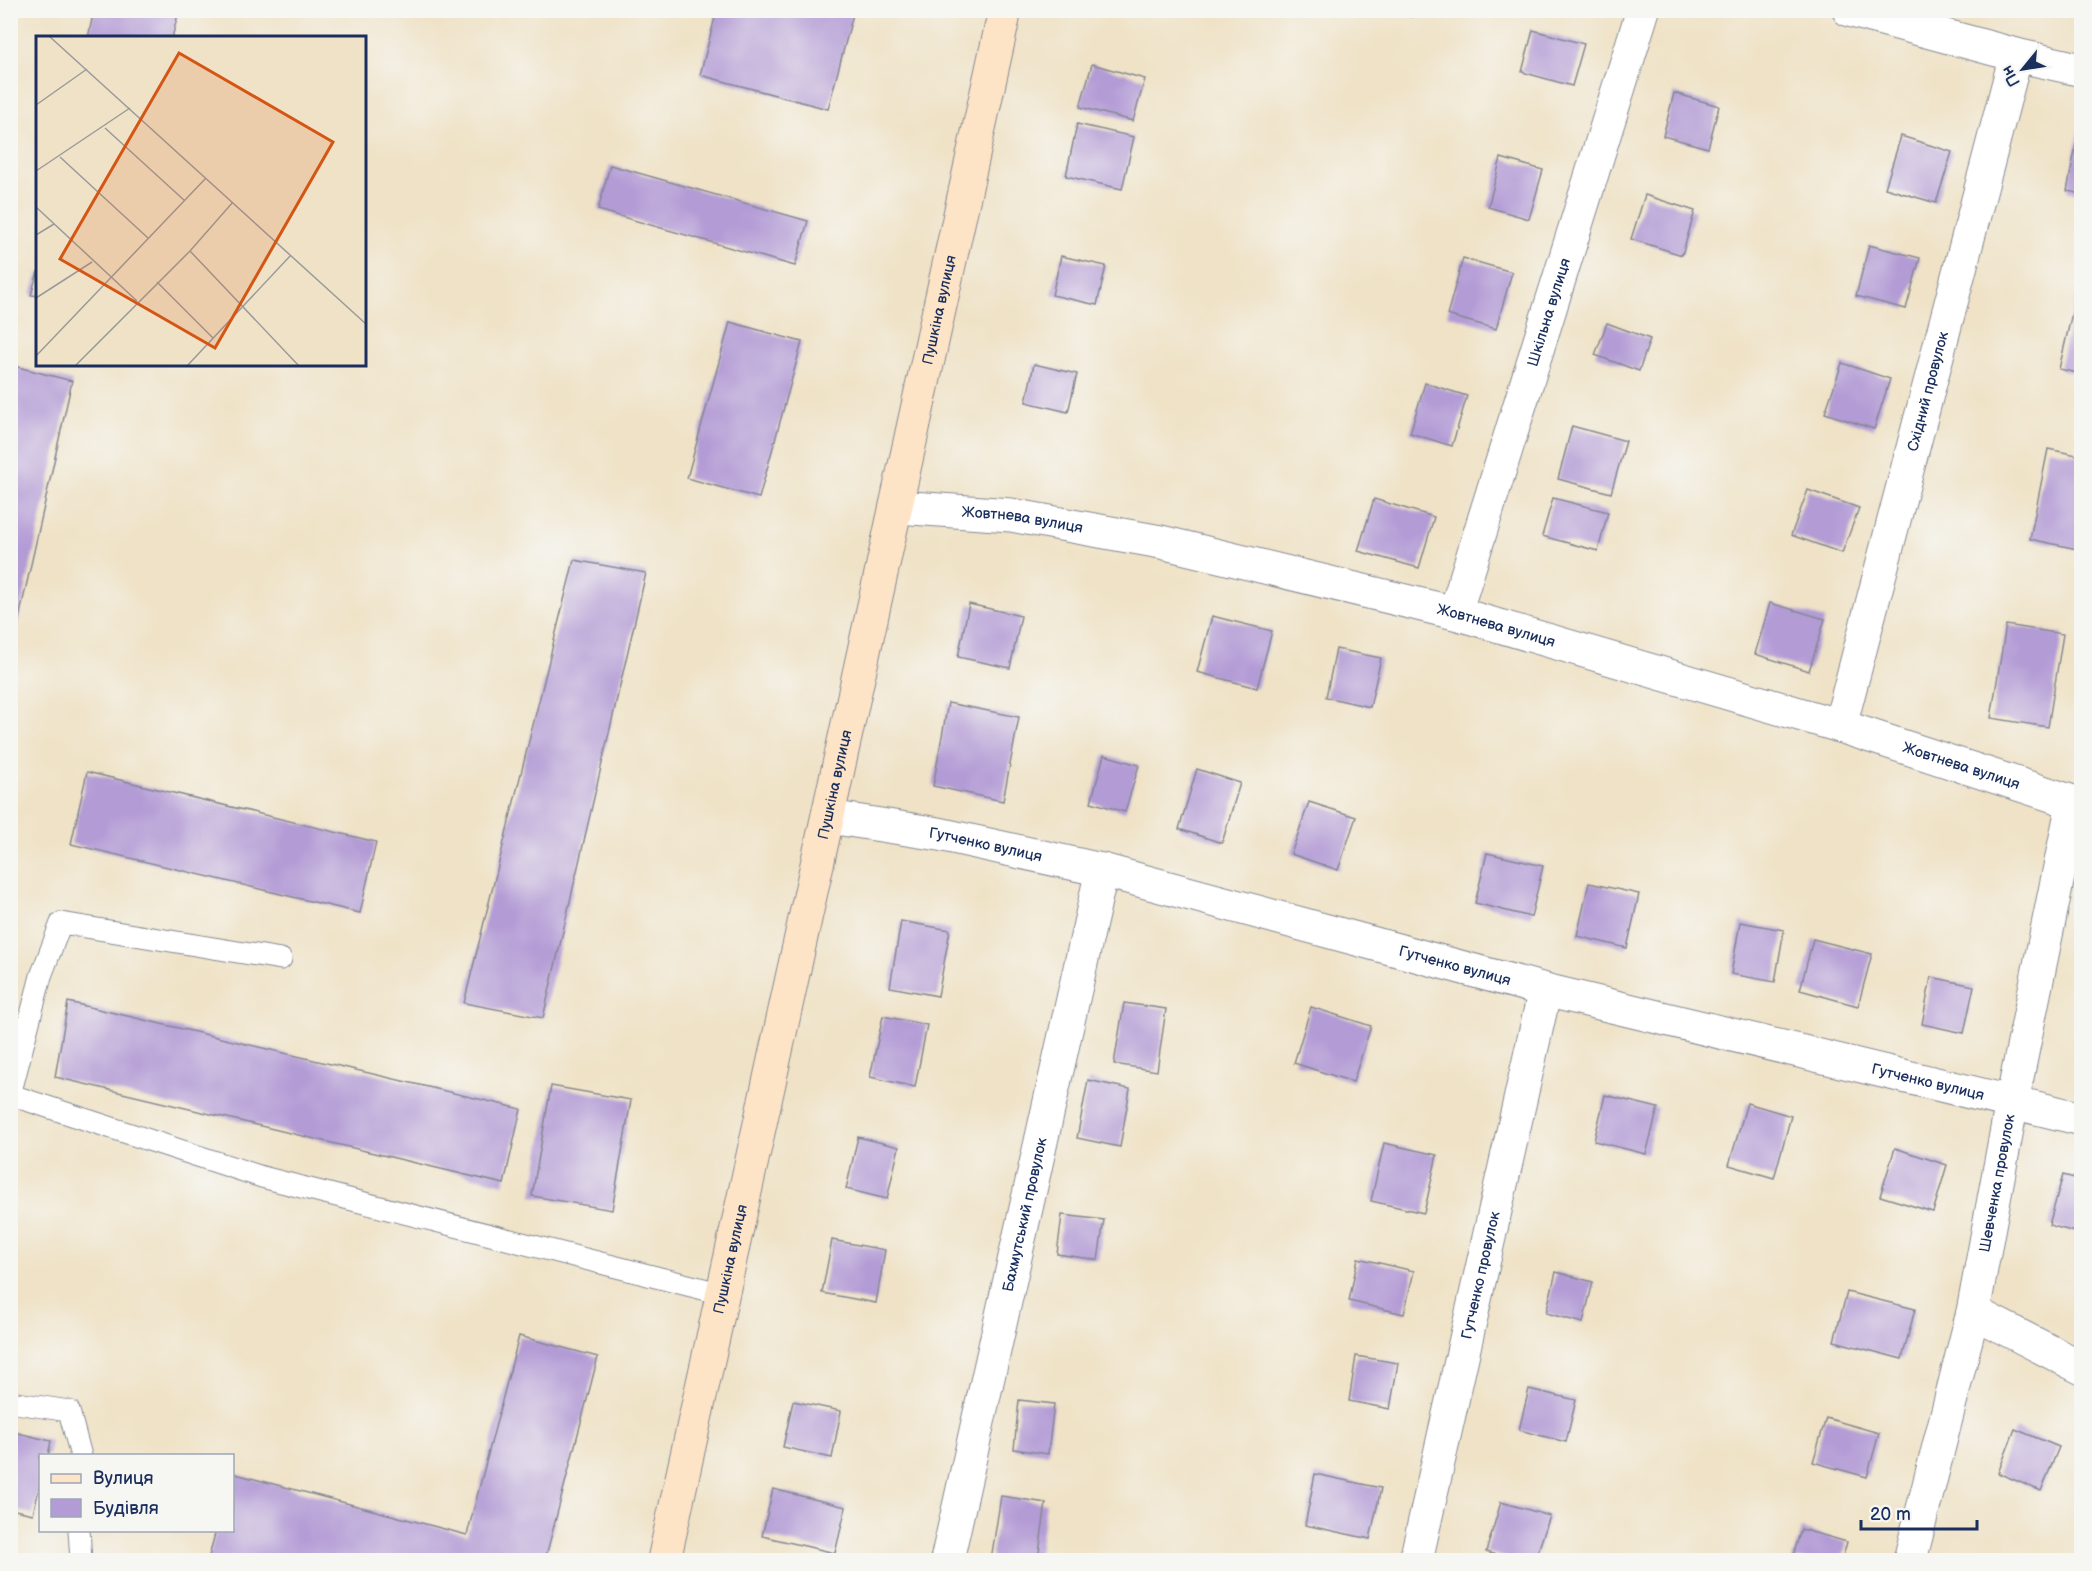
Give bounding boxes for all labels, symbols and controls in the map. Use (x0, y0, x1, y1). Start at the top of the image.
inset map (36, 36, 366, 366)
north arrow (1993, 39, 2053, 99)
text: Пн (1998, 62, 2025, 90)
street label: Пушкіна вулиця (918, 253, 960, 366)
street label: Шкільна вулиця (1523, 256, 1575, 369)
street label: Східний провулок (1903, 329, 1953, 453)
street label: Жовтнева вулиця (961, 502, 1084, 537)
street label: Жовтнева вулиця (1435, 599, 1557, 651)
street label: Пушкіна вулиця (813, 728, 856, 841)
street label: Жовтнева вулиця (1900, 738, 2022, 794)
street label: Гутченко вулиця (928, 823, 1044, 866)
street label: Гутченко вулиця (1397, 941, 1513, 990)
street label: Гутченко вулиця (1870, 1059, 1986, 1105)
street label: Шевченка провулок (1975, 1112, 2019, 1254)
street label: Бахмутський провулок (998, 1136, 1051, 1294)
street label: Пушкіна вулиця (709, 1203, 751, 1316)
street label: Гутченко провулок (1457, 1209, 1504, 1341)
legend (39, 1454, 234, 1532)
text: Вулиця (93, 1468, 154, 1489)
scale bar (1861, 1493, 1976, 1531)
text: Будівля (93, 1498, 159, 1519)
text: 20 m (1870, 1504, 1911, 1525)

